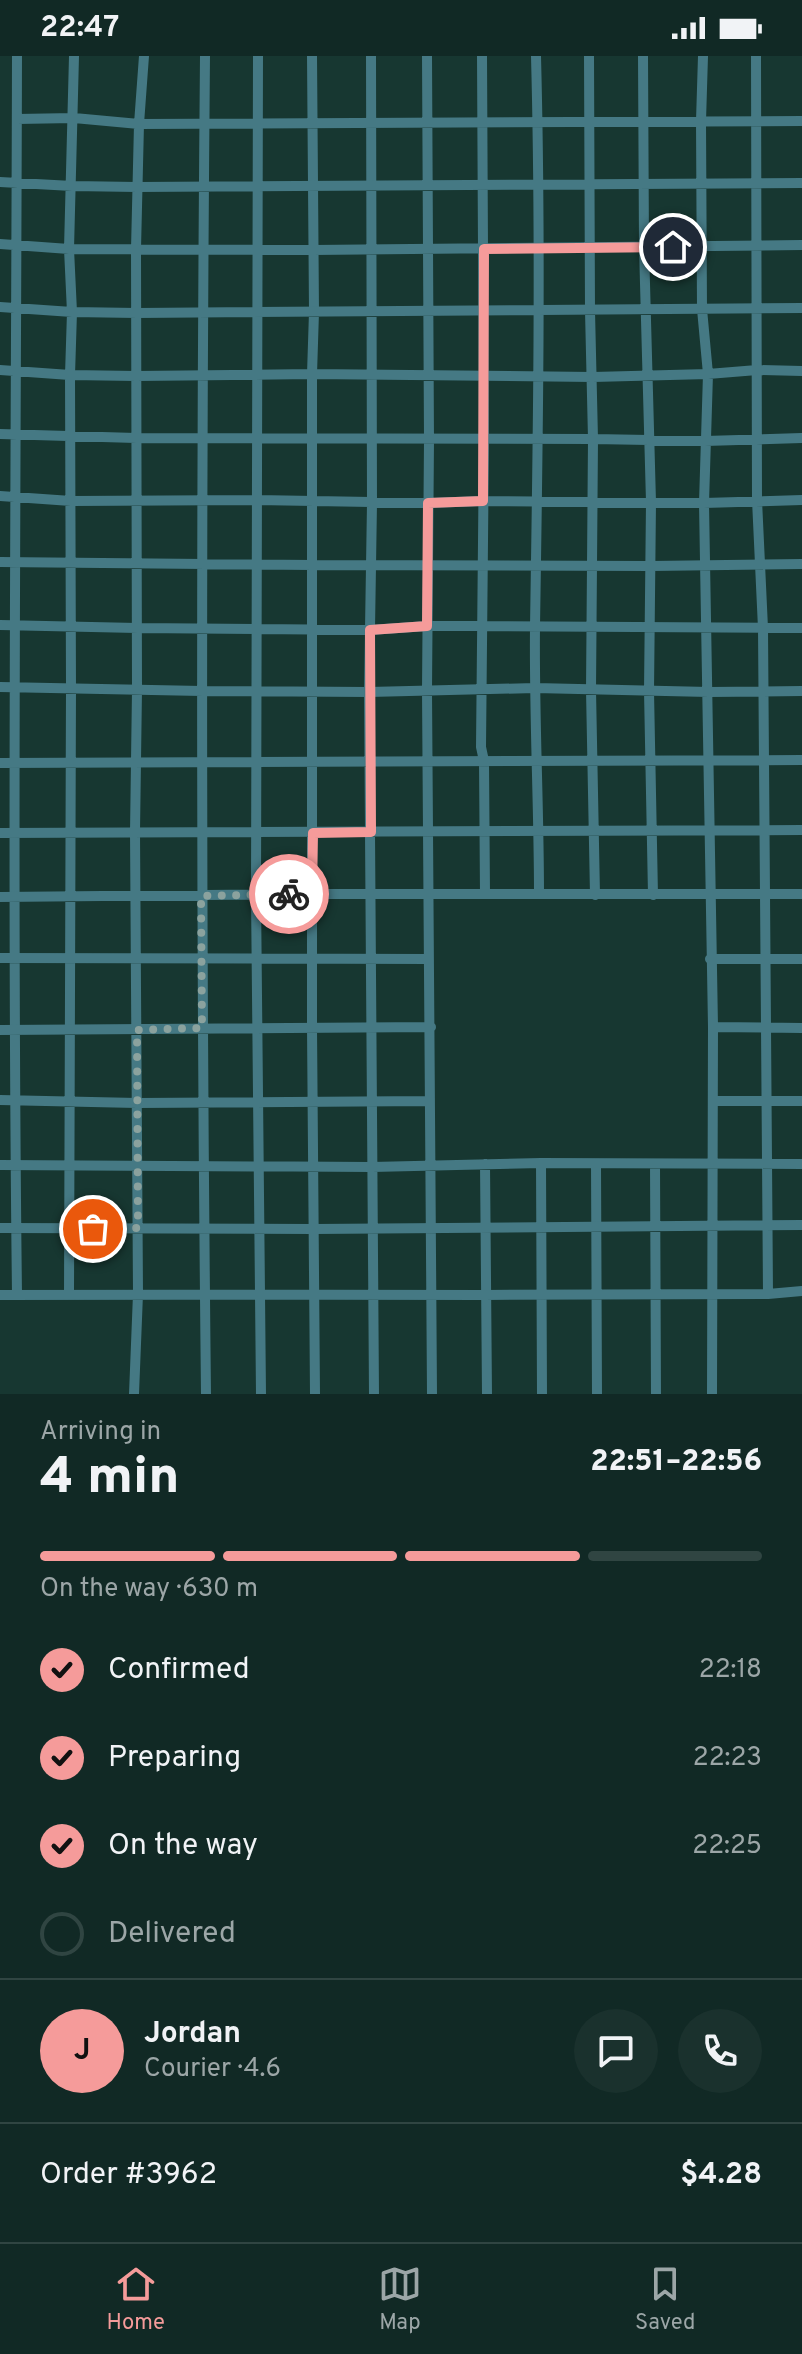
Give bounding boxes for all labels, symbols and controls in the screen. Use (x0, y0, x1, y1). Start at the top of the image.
text: 22:47 (40, 10, 119, 47)
pin (639, 213, 707, 281)
icon: home (651, 225, 695, 269)
courier (249, 854, 329, 934)
icon: bike (267, 872, 311, 916)
pin (59, 1195, 127, 1263)
icon: bag (71, 1207, 115, 1251)
text: Arriving in (40, 1416, 161, 1449)
text: 22:51–22:56 (590, 1444, 762, 1481)
text: 4 min (40, 1446, 180, 1512)
text: On the way · 630 m (40, 1573, 258, 1606)
icon: check (40, 1648, 84, 1692)
text: Confirmed (108, 1652, 250, 1689)
text: 22:18 (699, 1654, 762, 1687)
icon: check (40, 1736, 84, 1780)
text: Preparing (108, 1740, 241, 1777)
text: 22:23 (693, 1742, 762, 1775)
icon: check (40, 1824, 84, 1868)
text: On the way (108, 1828, 258, 1865)
text: 22:25 (692, 1830, 762, 1863)
text: Delivered (108, 1916, 236, 1953)
button: chat (574, 2009, 658, 2093)
button: phone (678, 2009, 762, 2093)
text: Jordan (144, 2016, 241, 2053)
text: J (74, 2033, 90, 2070)
text: Courier · 4.6 (144, 2053, 281, 2086)
text: Order #3962 (40, 2157, 217, 2194)
text: $4.28 (680, 2157, 762, 2194)
tab: Home (107, 2262, 165, 2337)
tab: Map (378, 2262, 422, 2337)
tab: Saved (635, 2262, 695, 2337)

